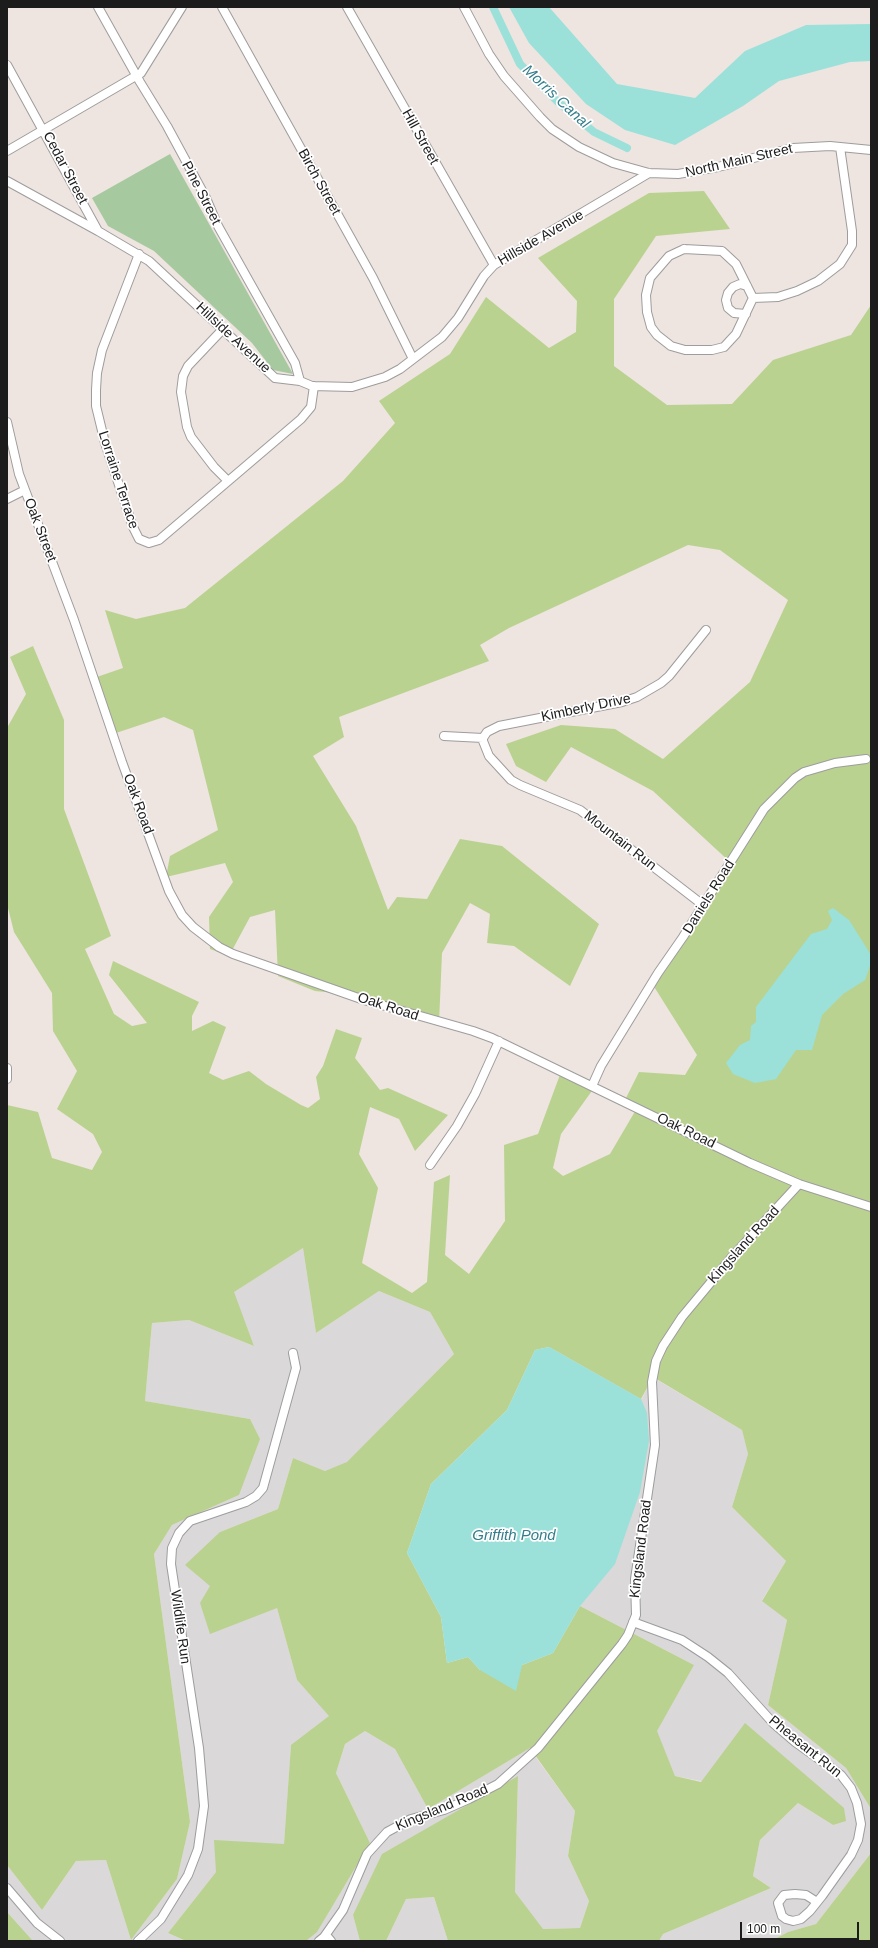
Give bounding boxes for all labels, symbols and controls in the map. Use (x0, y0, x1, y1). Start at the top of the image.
water label: Morris Canal (519, 61, 593, 133)
street label: Hill Street (398, 106, 442, 168)
street label: Cedar Street (39, 129, 91, 207)
street label: North Main Street (684, 140, 794, 182)
street label: Birch Street (294, 146, 344, 218)
street label: Pine Street (178, 158, 224, 228)
street label: Hillside Avenue (495, 207, 587, 269)
street label: Hillside Avenue (192, 299, 274, 377)
street label: Lorraine Terrace (94, 429, 142, 531)
street label: Oak Street (20, 496, 60, 564)
street label: Kimberly Drive (540, 690, 632, 726)
street label: Oak Road (119, 772, 157, 836)
street label: Mountain Run (580, 808, 660, 874)
street label: Daniels Road (680, 857, 738, 937)
street label: Oak Road (355, 989, 421, 1025)
street label: Oak Road (654, 1110, 718, 1152)
street label: Kingsland Road (705, 1203, 783, 1287)
street label: Kingsland Road (627, 1499, 655, 1599)
water label: Griffith Pond (472, 1527, 556, 1545)
street label: Wildlife Run (166, 1589, 194, 1665)
street label: Pheasant Run (765, 1713, 845, 1781)
street label: Kingsland Road (393, 1781, 491, 1835)
scale bar (742, 1914, 861, 1940)
text: 100 m (747, 1922, 780, 1936)

